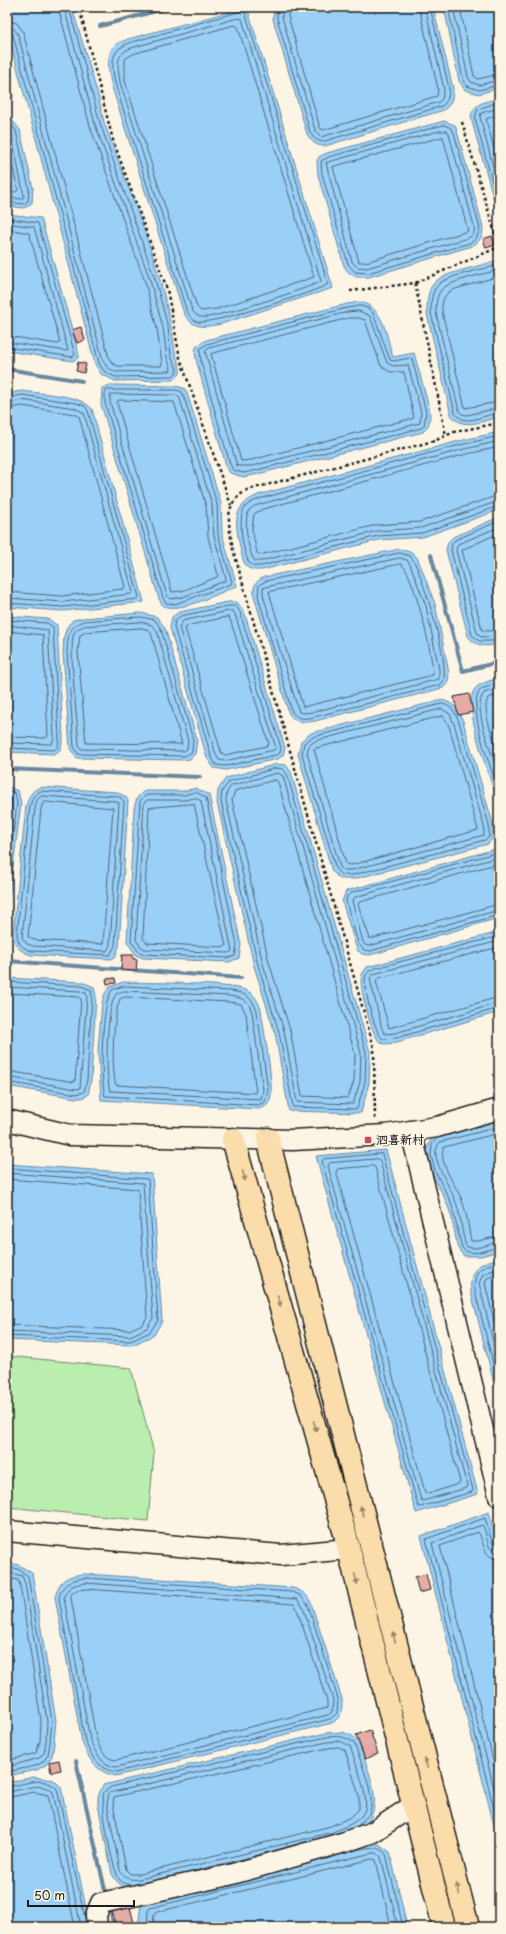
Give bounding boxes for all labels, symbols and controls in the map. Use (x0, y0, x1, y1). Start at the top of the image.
place label: 泗喜新村 (376, 1130, 424, 1148)
marker: 泗喜新村 (363, 1135, 373, 1145)
one-way arrow (241, 1170, 247, 1182)
one-way arrow (276, 1295, 282, 1307)
one-way arrow (312, 1421, 318, 1433)
one-way arrow (359, 1505, 365, 1517)
one-way arrow (354, 1572, 360, 1585)
one-way arrow (391, 1631, 397, 1643)
one-way arrow (423, 1757, 429, 1769)
scale bar (28, 1882, 134, 1908)
one-way arrow (455, 1883, 461, 1895)
text: 50 m (34, 1886, 65, 1904)

